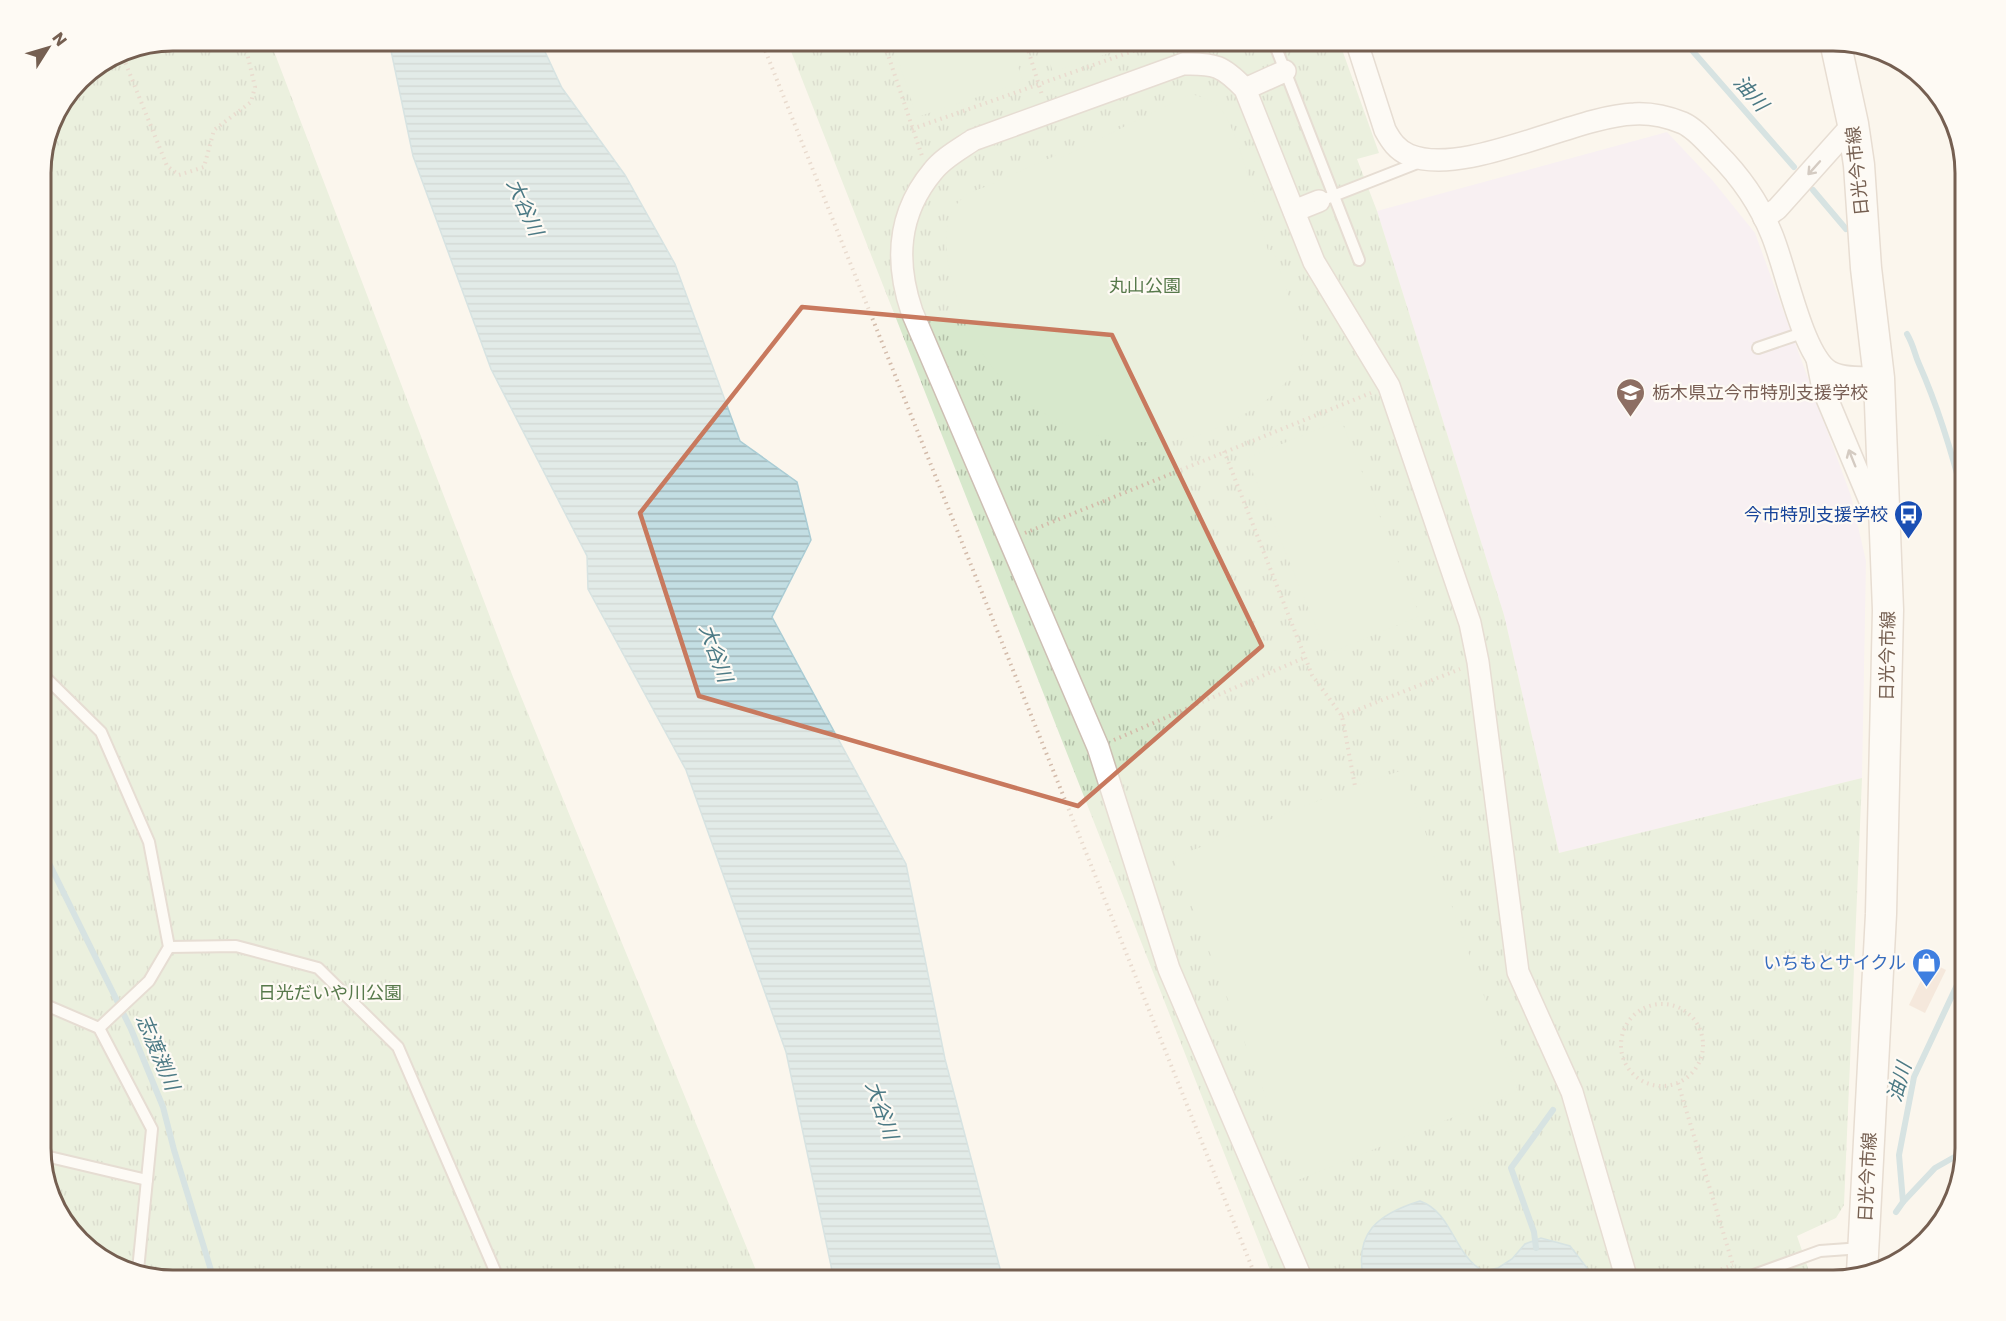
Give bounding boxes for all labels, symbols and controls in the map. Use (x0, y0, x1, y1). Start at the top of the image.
north arrow (18, 18, 78, 78)
text: N (47, 28, 72, 51)
water label: 油川 (1727, 69, 1776, 119)
street label: 日光今市線 (1840, 125, 1874, 217)
one-way arrow (1807, 160, 1821, 175)
water label: 大谷川 (500, 174, 551, 242)
park label: 丸山公園 (1109, 273, 1181, 298)
school or university icon: 栃木県立今市特別支援学校 (1615, 376, 1647, 418)
place label: 栃木県立今市特別支援学校 (1652, 380, 1868, 405)
one-way arrow (1846, 449, 1857, 468)
bus stop icon: 今市特別支援学校 (1893, 498, 1925, 540)
place label: 今市特別支援学校 (1744, 502, 1888, 527)
street label: 日光今市線 (1874, 611, 1900, 701)
water label: 大谷川 (693, 620, 740, 688)
shop icon: いちもとサイクル (1911, 946, 1943, 988)
place label: いちもとサイクル (1763, 950, 1906, 975)
park label: 日光だいや川公園 (258, 980, 402, 1005)
water label: 志渡渕川 (129, 1010, 187, 1096)
water label: 油川 (1880, 1057, 1919, 1105)
water label: 大谷川 (859, 1077, 906, 1145)
street label: 日光今市線 (1852, 1131, 1882, 1223)

